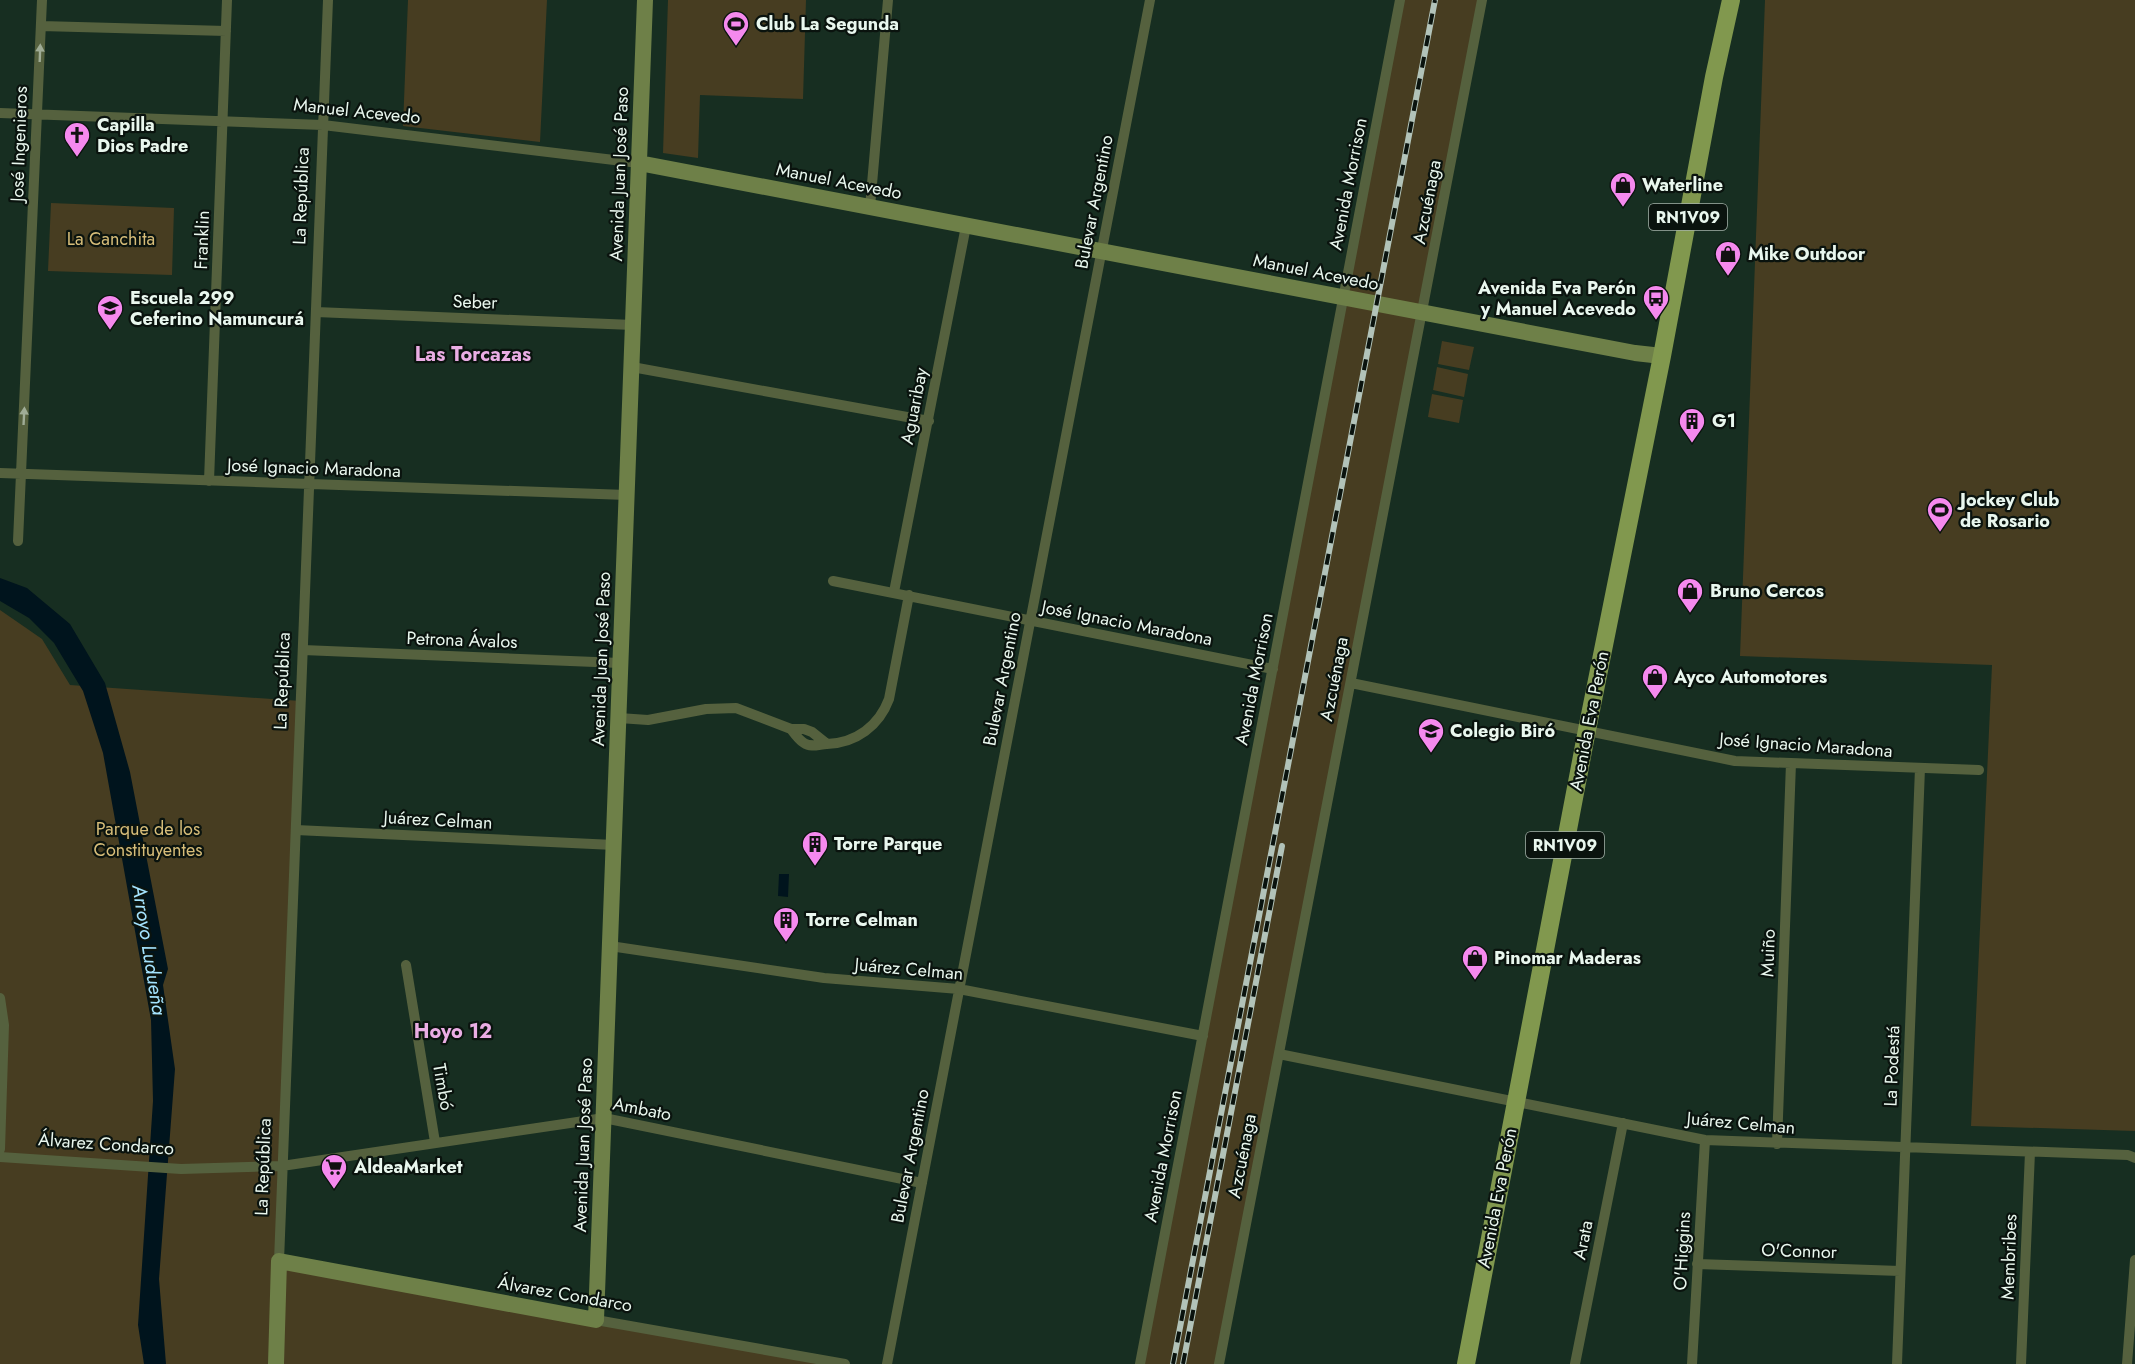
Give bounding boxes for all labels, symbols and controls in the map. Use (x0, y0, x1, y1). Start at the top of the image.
sports icon: Club La Segunda (721, 9, 751, 47)
place label: Club La Segunda (756, 11, 899, 37)
one-way arrow (35, 43, 44, 62)
street label: José Ingenieros (4, 86, 34, 204)
street label: Avenida Juan José Paso (603, 86, 635, 262)
street label: Manuel Acevedo (292, 91, 422, 131)
place label: Capilla Dios Padre (97, 112, 188, 159)
street label: Avenida Morrison (1322, 116, 1374, 252)
church icon: Capilla Dios Padre (62, 120, 92, 158)
street label: Bulevar Argentino (1068, 133, 1120, 271)
street label: La República (286, 147, 316, 245)
street label: Manuel Acevedo (774, 156, 904, 206)
street label: Azcuénaga (1406, 158, 1448, 246)
shop icon: Waterline (1608, 170, 1638, 208)
place label: Waterline (1642, 172, 1723, 198)
road number: RN1V09 (1649, 204, 1727, 230)
street label: Franklin (188, 210, 216, 270)
park label: La Canchita (67, 226, 155, 252)
shop icon: Mike Outdoor (1713, 239, 1743, 277)
place label: Mike Outdoor (1748, 241, 1866, 267)
street label: Manuel Acevedo (1251, 247, 1381, 297)
place label: Avenida Eva Perón y Manuel Acevedo (1477, 275, 1636, 322)
bus stop icon: Avenida Eva Perón y Manuel Acevedo (1641, 283, 1671, 321)
place label: Escuela 299 Ceferino Namuncurá (130, 285, 304, 332)
street label: Seber (452, 288, 499, 316)
school or university icon: Escuela 299 Ceferino Namuncurá (95, 293, 125, 331)
district label: Las Torcazas (415, 340, 531, 369)
street label: Aguaribay (894, 365, 934, 447)
one-way arrow (19, 406, 28, 425)
building icon: G1 (1677, 406, 1707, 444)
place label: G1 (1712, 408, 1736, 434)
street label: José Ignacio Maradona (225, 452, 401, 484)
place label: Jockey Club de Rosario (1957, 487, 2059, 534)
sports icon: Jockey Club de Rosario (1925, 495, 1955, 533)
street label: Avenida Juan José Paso (585, 571, 617, 747)
shop icon: Bruno Cercos (1675, 576, 1705, 614)
place label: Bruno Cercos (1710, 578, 1824, 604)
street label: José Ignacio Maradona (1037, 593, 1215, 652)
street label: Bulevar Argentino (976, 610, 1028, 748)
street label: Avenida Morrison (1228, 611, 1280, 747)
street label: Petrona Ávalos (406, 625, 518, 655)
street label: La República (267, 632, 297, 730)
street label: Azcuénaga (1313, 635, 1355, 723)
street label: Avenida Eva Perón (1563, 649, 1615, 793)
shop icon: Ayco Automotores (1640, 662, 1670, 700)
place label: Ayco Automotores (1673, 664, 1827, 690)
school or university icon: Colegio Biró (1416, 716, 1446, 754)
place label: Colegio Biró (1450, 718, 1555, 744)
street label: José Ignacio Maradona (1716, 726, 1894, 764)
street label: Juárez Celman (381, 804, 493, 836)
park label: Parque de los Constituyentes (94, 816, 202, 863)
building icon: Torre Parque (800, 829, 830, 867)
place label: Torre Parque (834, 831, 942, 857)
road number: RN1V09 (1526, 832, 1604, 858)
water label: Arroyo Ludueña (124, 882, 174, 1017)
building icon: Torre Celman (771, 905, 801, 943)
place label: Torre Celman (806, 907, 918, 933)
street label: Muiño (1754, 928, 1782, 977)
shop icon: Pinomar Maderas (1460, 943, 1490, 981)
place label: Pinomar Maderas (1494, 945, 1641, 971)
street label: Juárez Celman (852, 951, 964, 987)
district label: Hoyo 12 (414, 1017, 492, 1046)
street label: La Podestá (1878, 1025, 1906, 1107)
street label: Avenida Juan José Paso (567, 1057, 599, 1233)
street label: Timbó (426, 1062, 460, 1113)
street label: Bulevar Argentino (884, 1087, 936, 1225)
street label: Avenida Morrison (1137, 1088, 1189, 1224)
street label: Ambato (611, 1091, 674, 1127)
street label: Juárez Celman (1684, 1105, 1796, 1141)
street label: Azcuénaga (1221, 1112, 1263, 1200)
street label: La República (248, 1118, 278, 1216)
street label: Álvarez Condarco (37, 1126, 175, 1162)
street label: Avenida Eva Perón (1471, 1126, 1523, 1270)
supermarket icon: AldeaMarket (319, 1152, 349, 1190)
place label: AldeaMarket (353, 1154, 463, 1180)
street label: O'Higgins (1667, 1211, 1697, 1291)
street label: Membribes (1995, 1214, 2023, 1300)
street label: Arata (1566, 1218, 1600, 1262)
street label: O'Connor (1761, 1237, 1838, 1265)
street label: Álvarez Condarco (496, 1269, 634, 1319)

